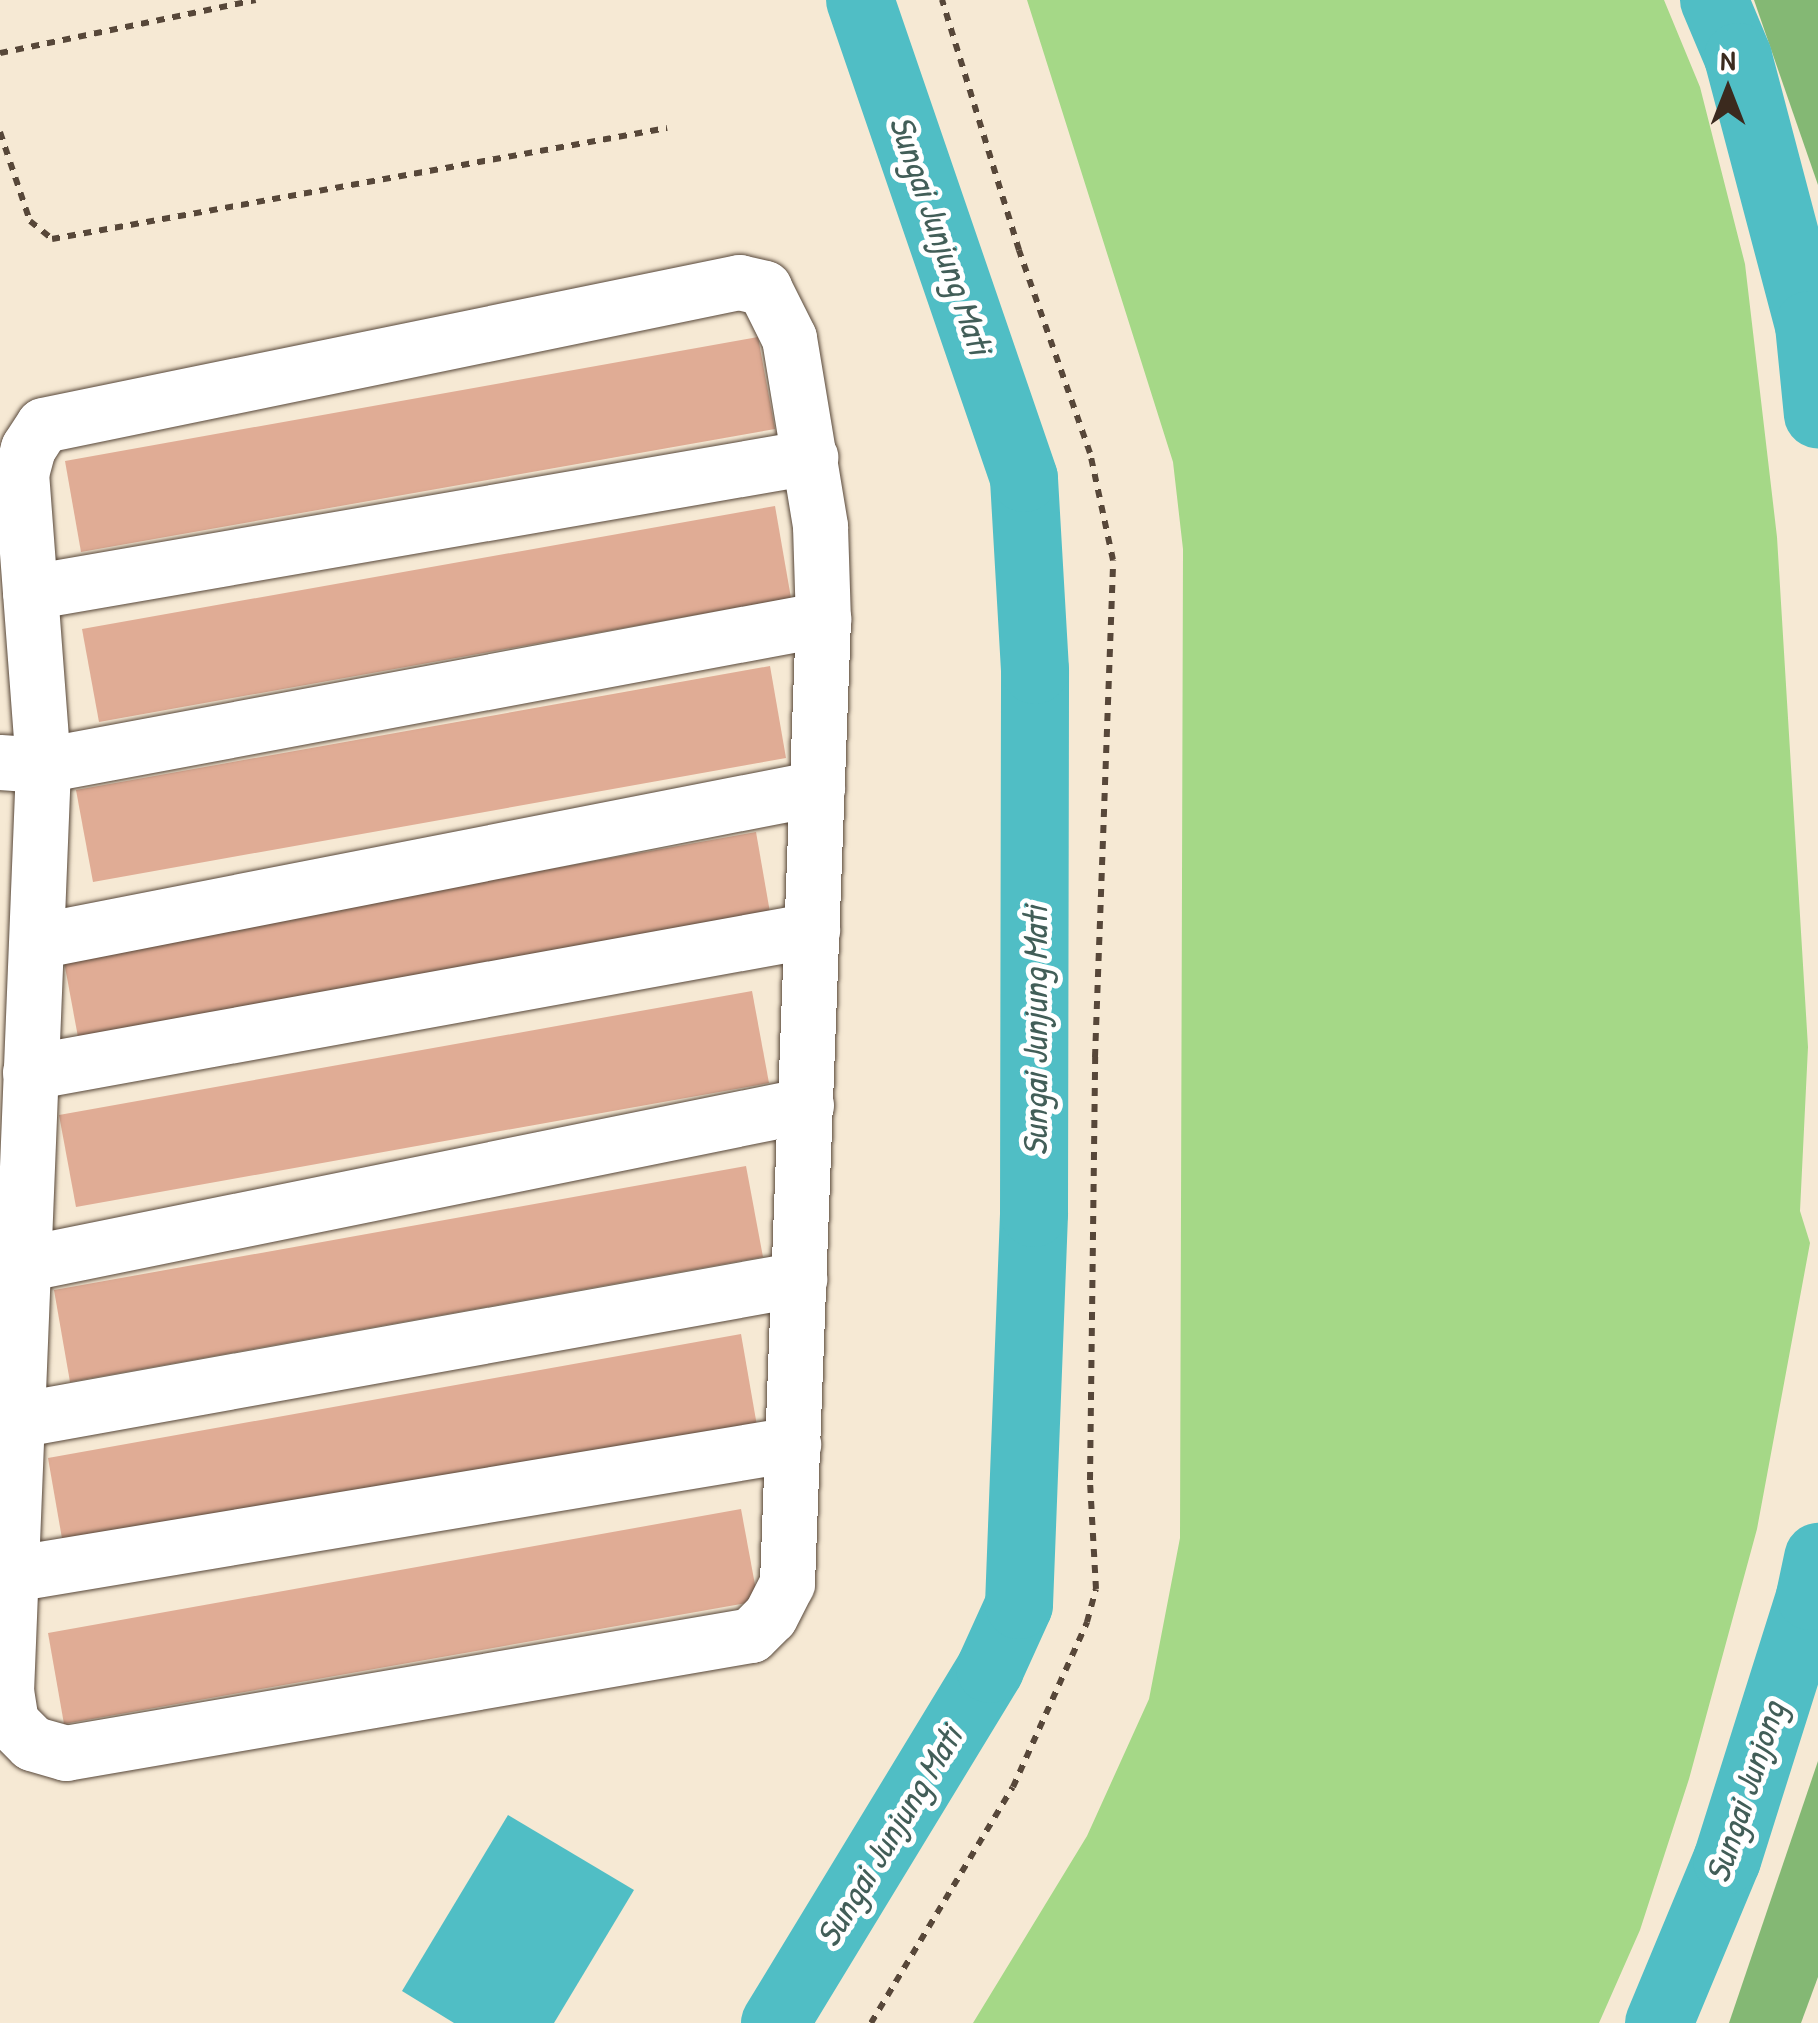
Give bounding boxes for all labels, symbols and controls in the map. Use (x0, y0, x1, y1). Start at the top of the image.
north arrow (1678, 40, 1778, 140)
text: N (1721, 41, 1735, 79)
water label: Sungai Junjung Mati (880, 110, 1002, 360)
water label: Sungai Junjung Mati (1014, 906, 1056, 1156)
water label: Sungai Junjong (1696, 1696, 1794, 1888)
water label: Sungai Junjung Mati (807, 1718, 971, 1954)

